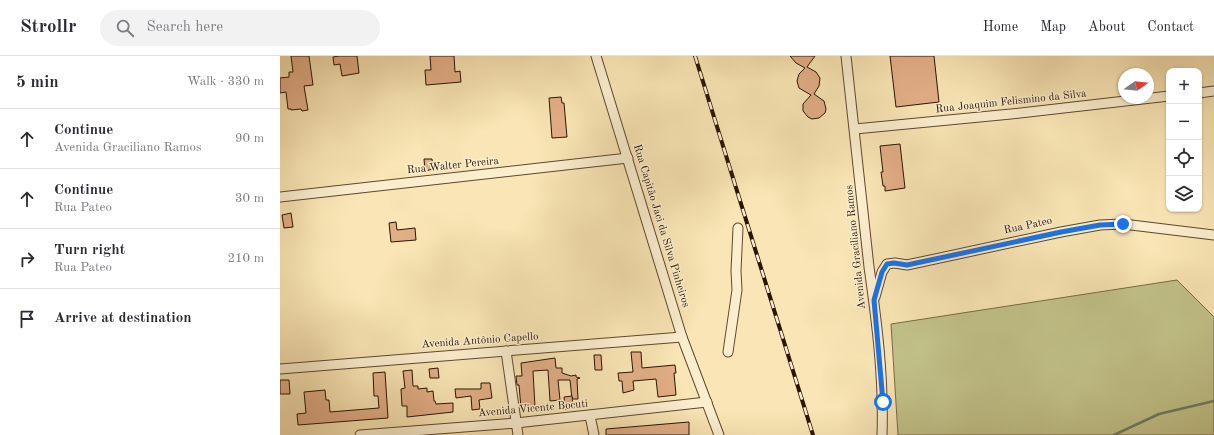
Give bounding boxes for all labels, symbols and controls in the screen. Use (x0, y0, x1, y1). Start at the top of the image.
search box (100, 10, 380, 46)
icon: search (114, 17, 136, 39)
text: Strollr (20, 18, 76, 37)
text: Search here (146, 20, 223, 35)
text: Home (983, 20, 1018, 34)
text: Map (1040, 20, 1066, 34)
text: About (1088, 20, 1125, 34)
text: Contact (1147, 20, 1194, 34)
north arrow (1118, 68, 1154, 104)
map controls (1166, 68, 1202, 212)
button: + (1166, 68, 1202, 104)
text: 5 min (16, 74, 59, 91)
text: Walk · 330 m (187, 75, 264, 88)
street label: Rua Joaquim Felismino da Silva (935, 89, 1088, 115)
button: − (1166, 104, 1202, 140)
text: Continue (54, 123, 113, 138)
icon: ahead (16, 128, 38, 150)
text: 90 m (235, 132, 264, 145)
button: locate (1166, 140, 1202, 176)
text: Avenida Graciliano Ramos (54, 141, 202, 154)
street label: Rua Capitão Jaci da Silva Pinheiros (631, 143, 691, 309)
street label: Rua Walter Pereira (406, 156, 500, 176)
button: layers (1166, 176, 1202, 212)
text: Continue (54, 183, 113, 198)
street label: Avenida Graciliano Ramos (844, 184, 868, 310)
icon: ahead (16, 188, 38, 210)
text: 30 m (235, 192, 264, 205)
text: Rua Pateo (54, 201, 112, 214)
route end (1114, 215, 1132, 233)
street label: Rua Pateo (1003, 216, 1053, 236)
text: Turn right (54, 243, 125, 258)
icon: right (16, 248, 38, 270)
text: 210 m (227, 252, 264, 265)
text: Rua Pateo (54, 261, 112, 274)
icon: arrive (16, 308, 38, 330)
text: Arrive at destination (54, 311, 192, 326)
street label: Avenida Antônio Capello (421, 331, 539, 351)
route start (874, 393, 892, 411)
street label: Avenida Vicente Bocuti (477, 399, 589, 419)

